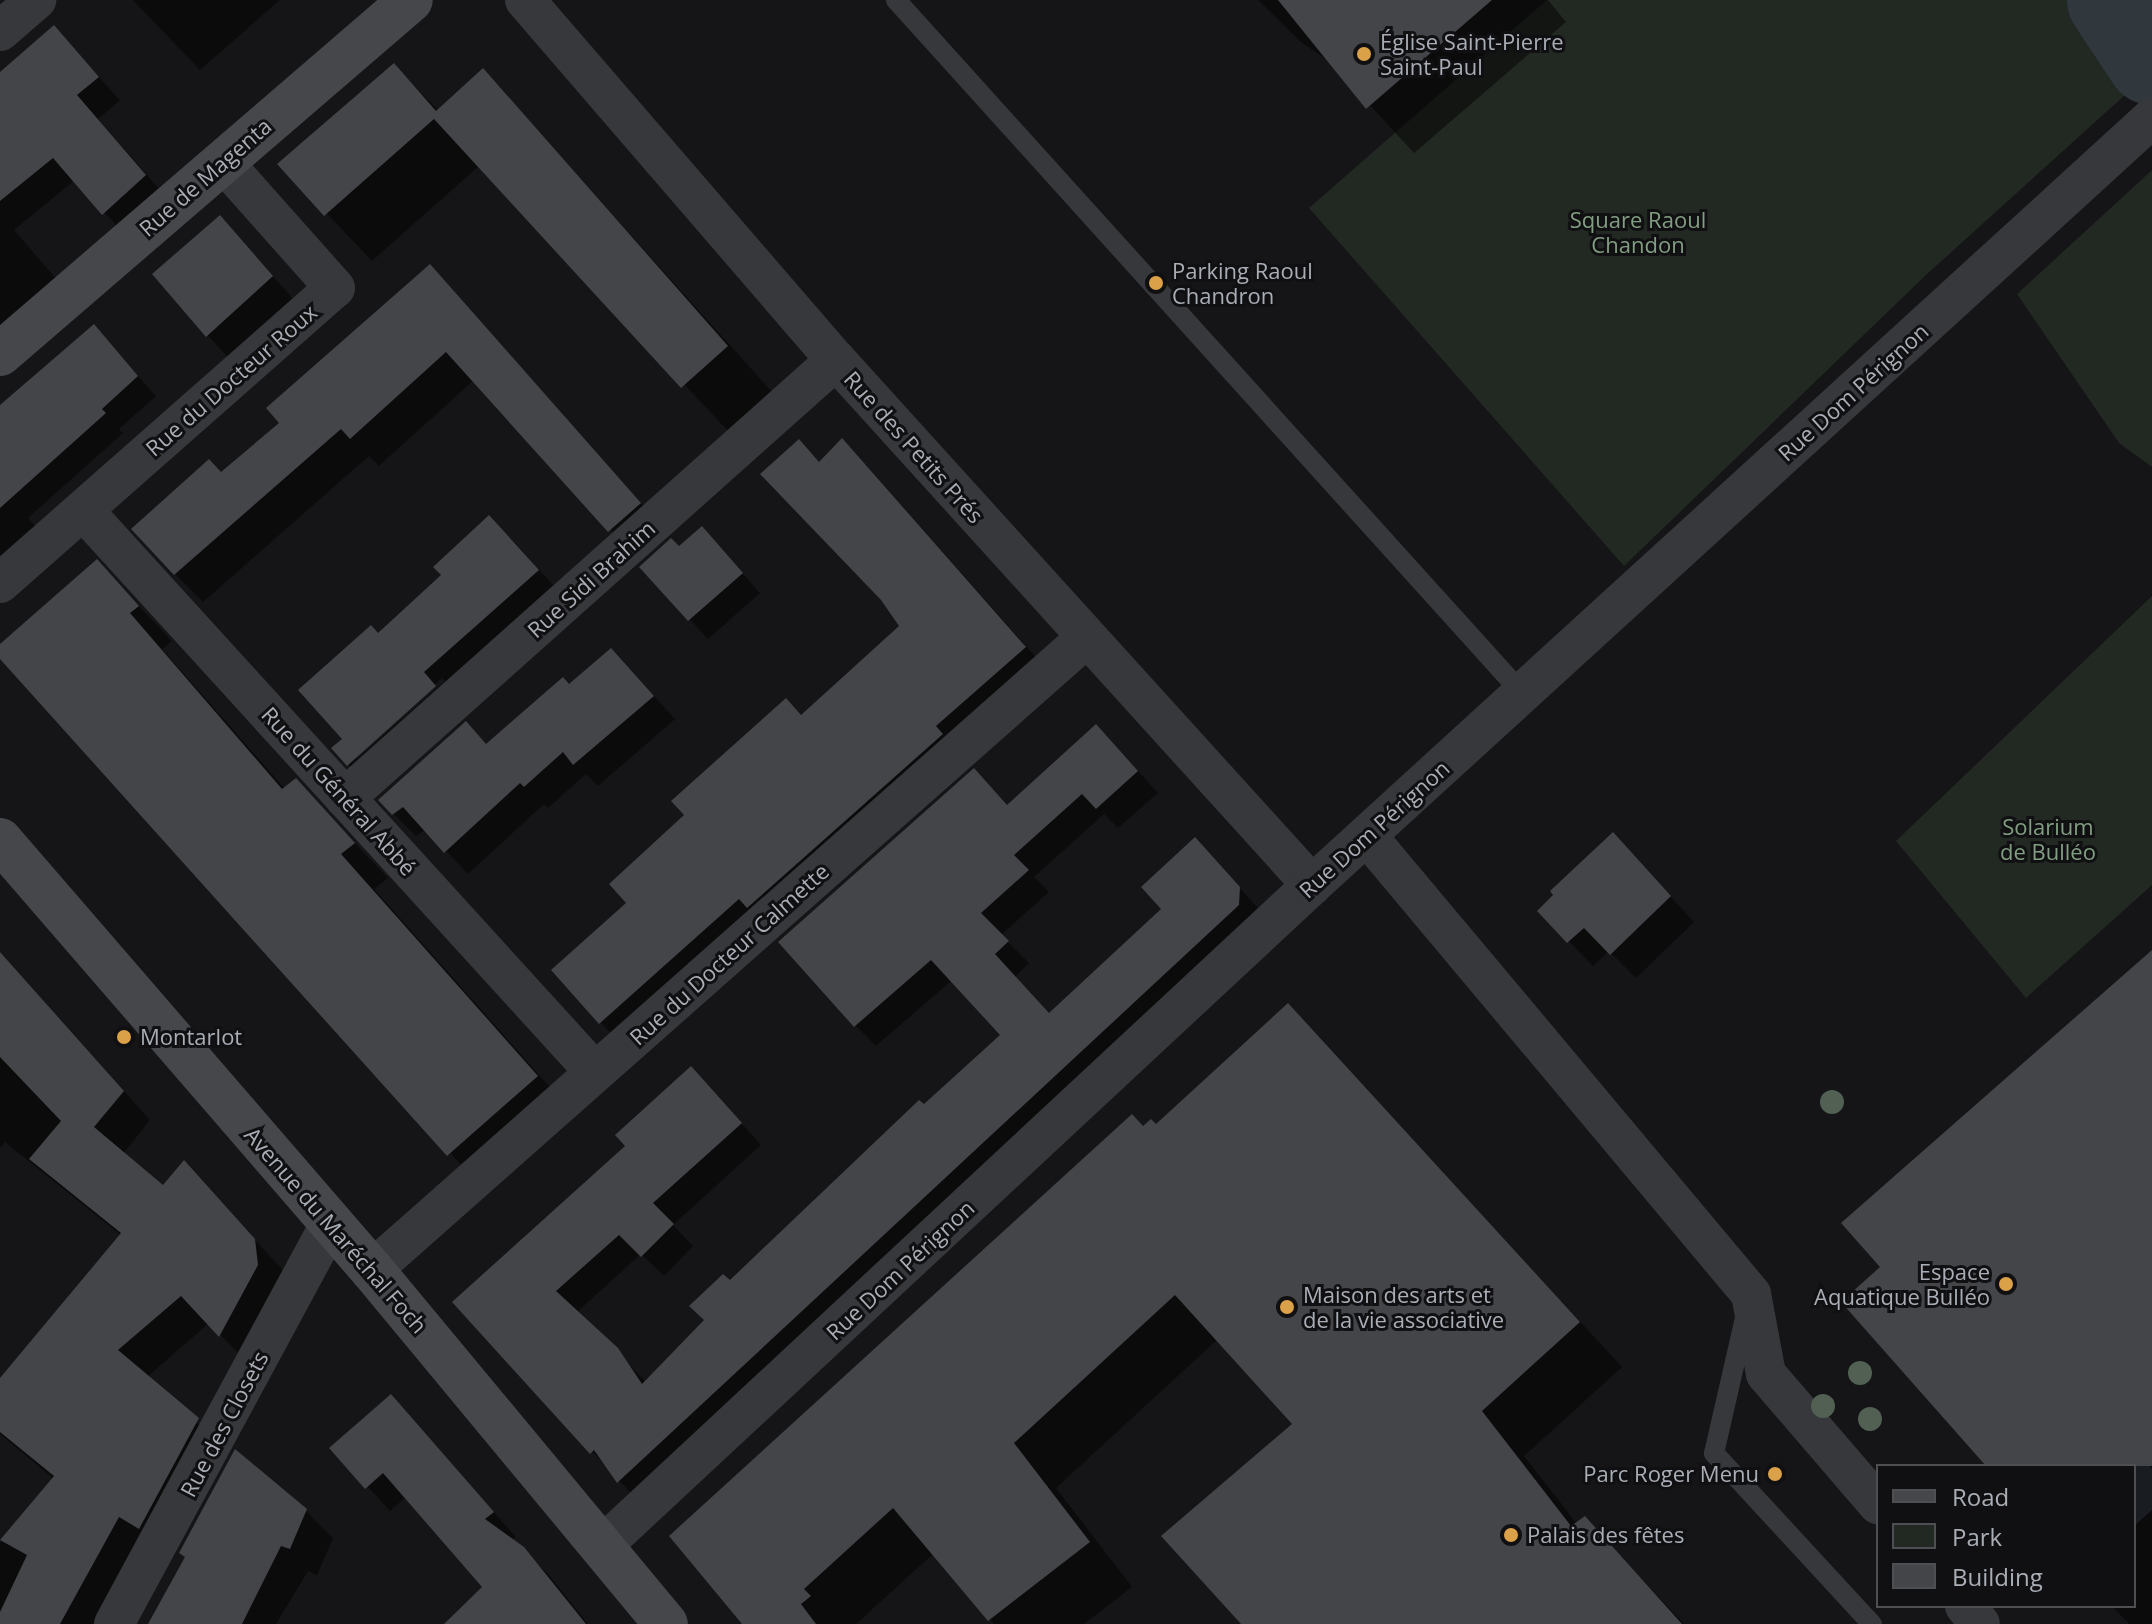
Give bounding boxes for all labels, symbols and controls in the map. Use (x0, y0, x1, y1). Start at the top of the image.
place label: Église Saint-Pierre Saint-Paul (1380, 28, 1564, 80)
marker: Église Saint-Pierre Saint-Paul (1355, 45, 1373, 63)
street label: Rue de Magenta (133, 112, 277, 242)
park label: Square Raoul Chandon (1570, 206, 1706, 258)
place label: Parking Raoul Chandron (1172, 257, 1313, 308)
marker: Parking Raoul Chandron (1147, 274, 1165, 292)
street label: Rue du Docteur Roux (140, 299, 322, 461)
street label: Rue Dom Pérignon (1773, 318, 1933, 466)
street label: Rue des Petits Prés (839, 366, 989, 528)
street label: Rue Sidi Brahim (522, 515, 660, 643)
street label: Rue du Général Abbé (256, 701, 422, 881)
street label: Rue Dom Pérignon (1294, 755, 1454, 903)
park label: Solarium de Bulléo (2000, 813, 2096, 864)
street label: Rue du Docteur Calmette (624, 858, 834, 1050)
place label: Montarlot (140, 1024, 242, 1050)
marker: Montarlot (115, 1028, 133, 1046)
street label: Avenue du Maréchal Foch (239, 1122, 433, 1338)
street label: Rue Dom Pérignon (821, 1195, 979, 1345)
place label: Espace Aquatique Bulléo (1814, 1258, 1990, 1310)
marker: Espace Aquatique Bulléo (1997, 1275, 2015, 1293)
place label: Maison des arts et de la vie associative (1303, 1281, 1504, 1332)
marker: Maison des arts et de la vie associative (1278, 1298, 1296, 1316)
street label: Rue des Closets (175, 1347, 273, 1501)
place label: Parc Roger Menu (1583, 1461, 1759, 1487)
legend (1876, 1464, 2136, 1608)
marker: Parc Roger Menu (1766, 1465, 1784, 1483)
text: Road (1952, 1480, 2009, 1513)
text: Park (1952, 1520, 2002, 1553)
place label: Palais des fêtes (1527, 1522, 1684, 1548)
marker: Palais des fêtes (1502, 1526, 1520, 1544)
text: Building (1952, 1560, 2043, 1593)

